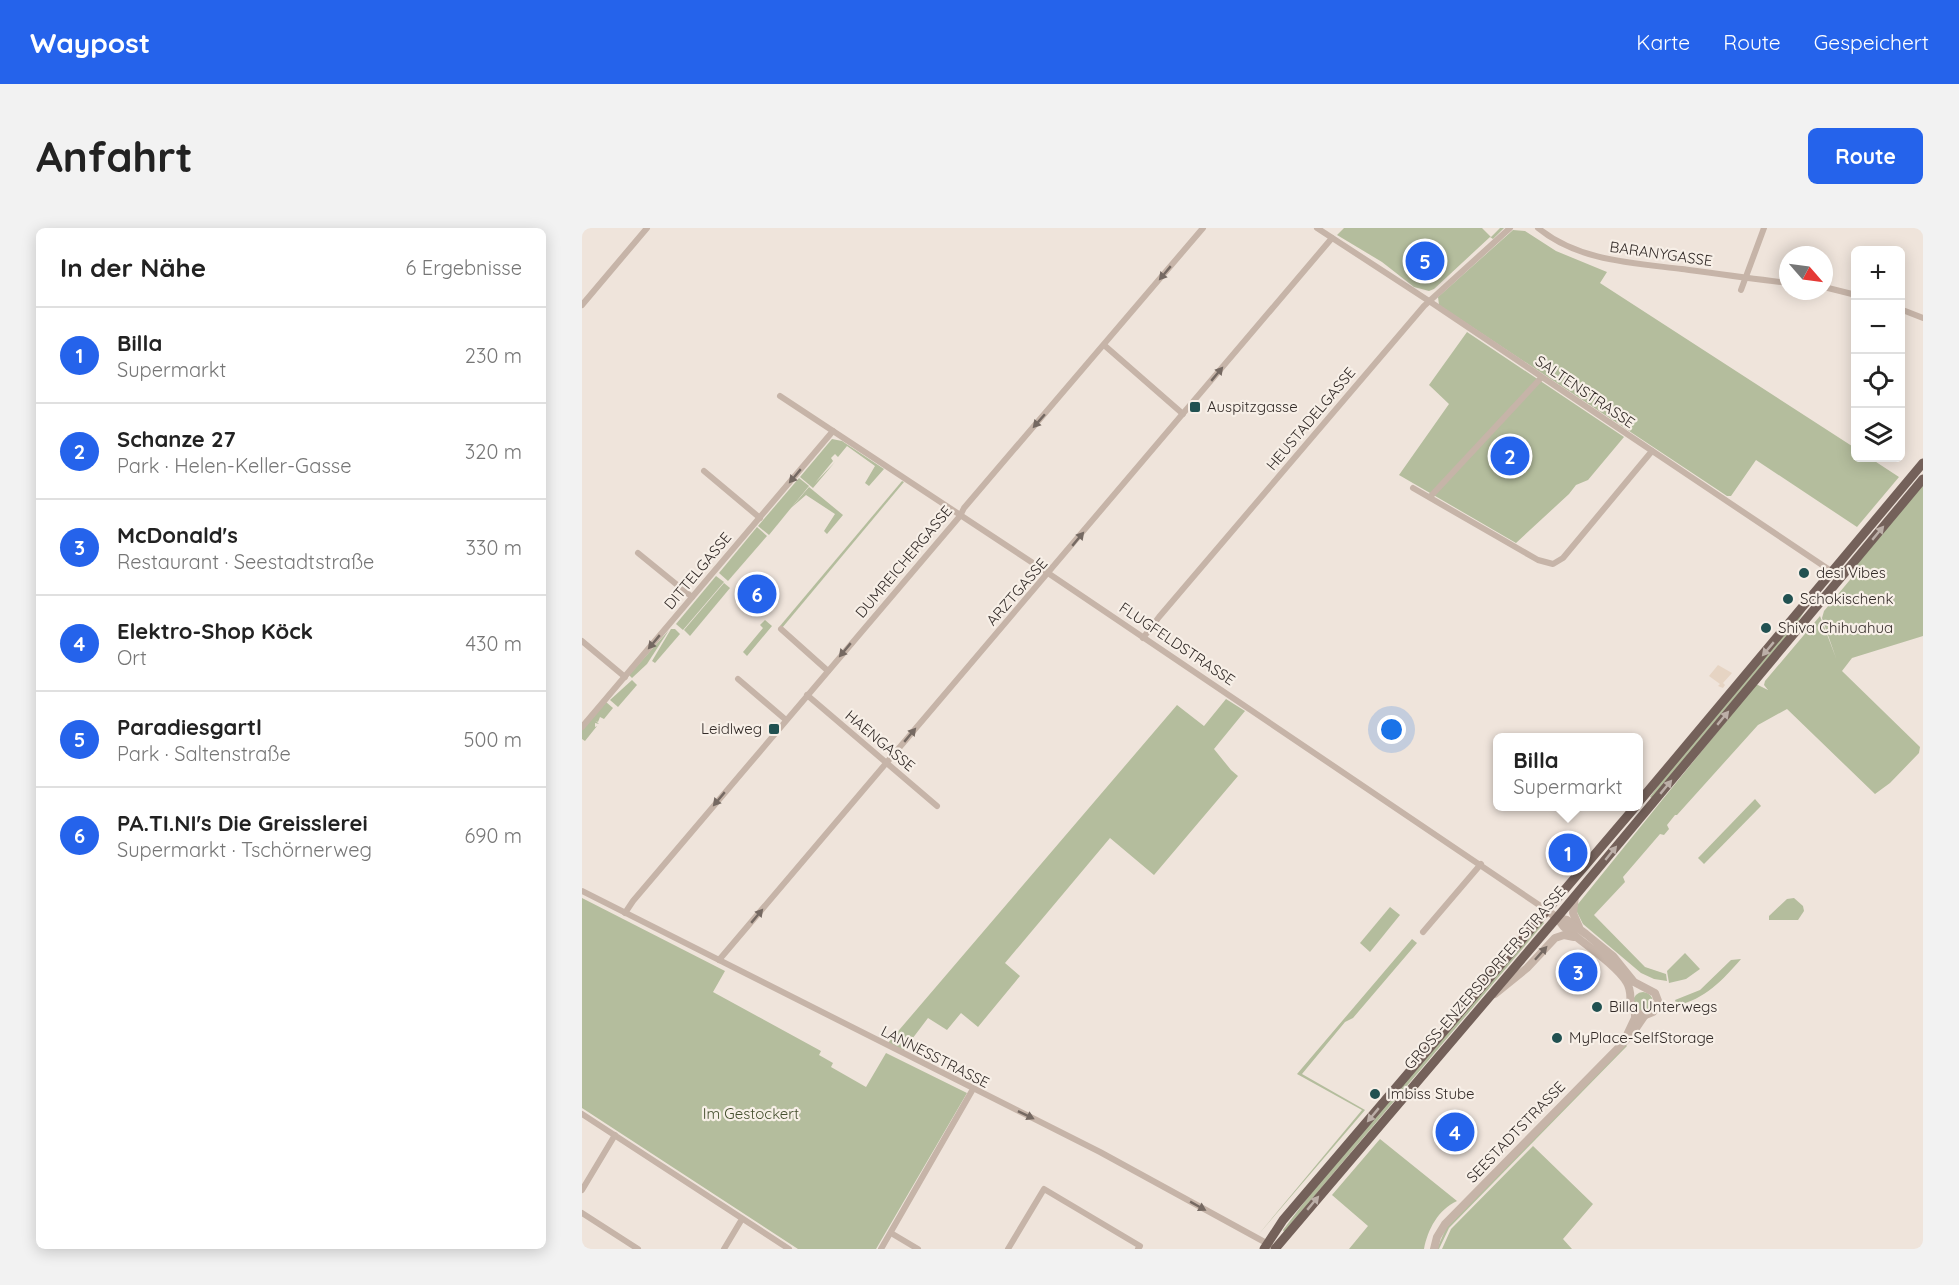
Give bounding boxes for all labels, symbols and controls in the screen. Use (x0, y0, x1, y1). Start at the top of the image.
text: Waypost (30, 25, 150, 60)
text: Karte (1636, 29, 1690, 55)
text: Route (1723, 29, 1781, 55)
text: Gespeichert (1814, 29, 1929, 55)
button: Route (1808, 128, 1923, 184)
text: Anfahrt (36, 130, 193, 183)
street label: BARANYGASSE (1608, 237, 1714, 270)
pin: 5 (1406, 238, 1444, 284)
north arrow (1779, 246, 1833, 300)
map controls (1851, 246, 1905, 462)
button: + (1851, 246, 1905, 300)
text: In der Nähe (60, 251, 206, 284)
text: 6 Ergebnisse (406, 255, 522, 280)
one-way arrow (1159, 265, 1172, 280)
button: − (1851, 300, 1905, 354)
text: Billa (117, 329, 162, 357)
text: 1 (76, 343, 83, 368)
text: 230 m (465, 343, 522, 368)
street label: SALTENSTRASSE (1532, 351, 1639, 432)
button: locate (1851, 354, 1905, 408)
text: Supermarkt (117, 357, 226, 382)
street label: HEUSTADELGASSE (1262, 363, 1359, 474)
one-way arrow (1210, 367, 1223, 382)
place label: Auspitzgasse (1207, 397, 1298, 416)
marker: Auspitzgasse (1188, 400, 1202, 414)
button: layers (1851, 408, 1905, 462)
one-way arrow (1032, 413, 1045, 429)
text: Schanze 27 (117, 425, 236, 453)
pin: 2 (1490, 434, 1530, 478)
text: 2 (74, 439, 85, 464)
text: 320 m (465, 439, 522, 464)
text: Park · Helen-Keller-Gasse (117, 453, 351, 478)
one-way arrow (789, 468, 802, 483)
street label: DUMREICHERGASSE (851, 502, 956, 622)
text: McDonald's (117, 521, 238, 549)
one-way arrow (1871, 526, 1884, 541)
street label: DITTELGASSE (660, 528, 735, 613)
one-way arrow (1071, 532, 1084, 547)
text: 3 (74, 535, 85, 560)
text: 330 m (465, 535, 522, 560)
text: Restaurant · Seestadtstraße (117, 549, 374, 574)
street label: ARZTGASSE (982, 554, 1051, 629)
place label: desi Vibes (1816, 563, 1886, 582)
marker: desi Vibes (1797, 566, 1811, 580)
pin: 6 (738, 572, 777, 616)
place label: Schokischenk (1800, 589, 1894, 608)
marker: Schokischenk (1781, 592, 1795, 606)
street label: FLUGFELDSTRASSE (1116, 598, 1239, 689)
text: Elektro-Shop Köck (117, 617, 313, 645)
place label: Shiva Chihuahua (1778, 618, 1893, 637)
marker: Shiva Chihuahua (1759, 621, 1773, 635)
text: 4 (74, 631, 85, 656)
text: 430 m (465, 631, 522, 656)
one-way arrow (648, 634, 661, 650)
one-way arrow (1761, 641, 1774, 657)
one-way arrow (839, 642, 852, 658)
text: Ort (117, 645, 147, 670)
street label: HAENGASSE (841, 706, 919, 775)
one-way arrow (1716, 711, 1729, 726)
text: Paradiesgartl (117, 713, 262, 741)
your location (1377, 715, 1406, 744)
place label: Leidlweg (701, 719, 762, 738)
marker: Leidlweg (767, 722, 781, 736)
text: 5 (74, 727, 85, 752)
text: 500 m (464, 727, 522, 752)
one-way arrow (903, 728, 916, 743)
popup (1493, 733, 1643, 811)
text: Park · Saltenstraße (117, 741, 291, 766)
text: Billa (1513, 746, 1559, 774)
text: Supermarkt (1513, 774, 1623, 799)
one-way arrow (1659, 779, 1672, 794)
one-way arrow (713, 791, 726, 806)
text: PA.TI.NI's Die Greisslerei (117, 809, 368, 837)
text: 6 (74, 823, 85, 848)
text: 690 m (464, 823, 522, 848)
pin: 1 (1548, 830, 1588, 876)
text: Supermarkt · Tschörnerweg (117, 837, 372, 862)
one-way arrow (1604, 845, 1617, 861)
street label: GROSS-ENZERSDORFER STRASSE (1400, 882, 1569, 1073)
one-way arrow (750, 908, 763, 924)
one-way arrow (1534, 946, 1547, 961)
pin: 3 (1558, 950, 1598, 994)
place label: Billa Unterwegs (1609, 997, 1717, 1016)
marker: Billa Unterwegs (1590, 1000, 1604, 1014)
street label: LANNESSTRASSE (878, 1021, 993, 1092)
place label: MyPlace-SelfStorage (1569, 1028, 1714, 1047)
marker: MyPlace-SelfStorage (1550, 1031, 1564, 1045)
street label: SEESTADTSTRASSE (1462, 1077, 1569, 1186)
place label: Imbiss Stube (1387, 1084, 1475, 1103)
marker: Imbiss Stube (1368, 1087, 1382, 1101)
park label: Im Gestockert (703, 1104, 799, 1123)
one-way arrow (1367, 1107, 1380, 1122)
one-way arrow (1017, 1110, 1034, 1120)
pin: 4 (1436, 1110, 1474, 1154)
one-way arrow (1306, 1196, 1319, 1211)
one-way arrow (1190, 1201, 1207, 1211)

